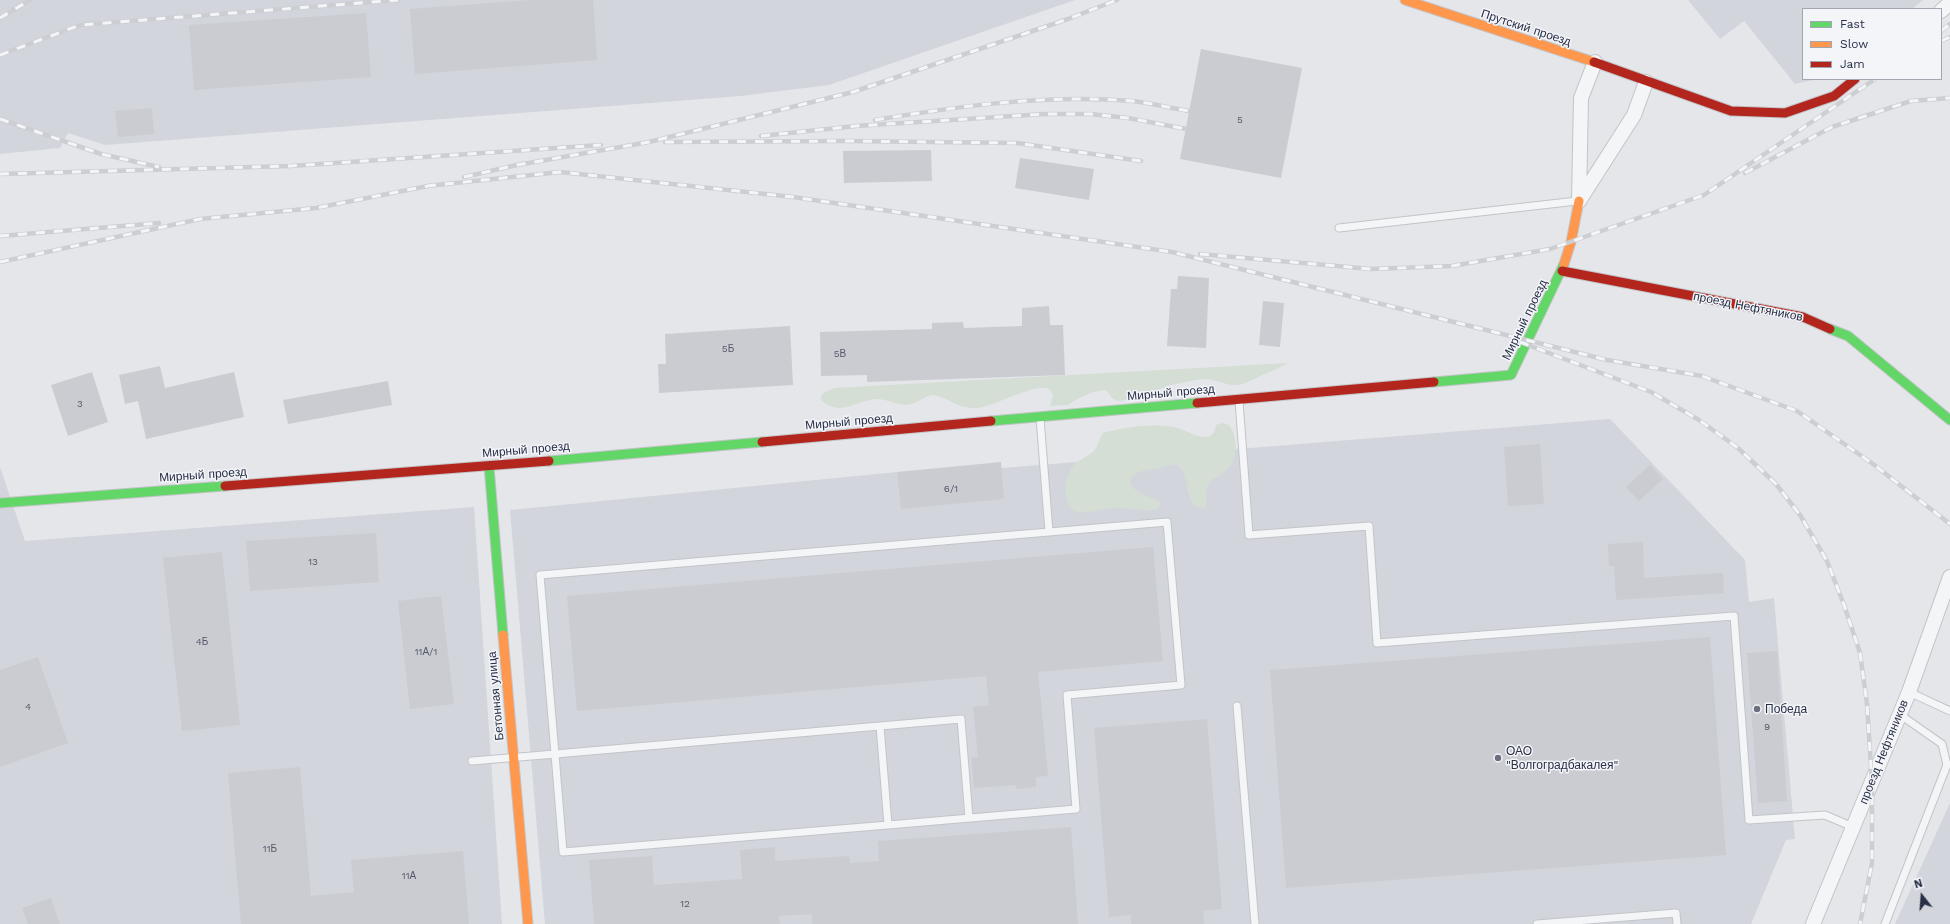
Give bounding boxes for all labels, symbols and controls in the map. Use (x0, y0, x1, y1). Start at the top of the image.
street label: Прутский проезд (1479, 7, 1573, 49)
legend (1802, 8, 1942, 80)
text: Fast (1840, 17, 1865, 31)
text: Slow (1840, 37, 1868, 51)
text: Jam (1840, 57, 1865, 71)
house number: 5 (1237, 114, 1243, 126)
street label: Мирный проезд (1499, 277, 1551, 363)
street label: проезд Нефтяников (1692, 289, 1804, 325)
house number: 5Б (722, 343, 734, 355)
house number: 5В (834, 348, 846, 360)
street label: Мирный проезд (1127, 382, 1215, 404)
house number: 3 (77, 398, 83, 410)
street label: Мирный проезд (805, 411, 893, 433)
street label: Мирный проезд (482, 439, 570, 461)
street label: Мирный проезд (159, 465, 247, 485)
house number: 6/1 (944, 483, 958, 495)
house number: 13 (308, 556, 318, 568)
house number: 4Б (196, 636, 208, 648)
house number: 11А/1 (415, 646, 437, 658)
street label: Бетонная улица (485, 651, 507, 741)
street label: проезд Нефтяников (1856, 698, 1912, 806)
house number: 4 (25, 701, 31, 713)
place label: Победа (1765, 702, 1807, 716)
marker: Победа (1752, 704, 1762, 714)
house number: 9 (1764, 721, 1770, 733)
place label: ОАО "Волгоградбакалея" (1506, 744, 1618, 772)
marker: ОАО "Волгоградбакалея" (1493, 753, 1503, 763)
house number: 11Б (263, 843, 277, 855)
house number: 11А (402, 870, 416, 882)
north arrow (1902, 876, 1942, 916)
text: N (1913, 877, 1924, 891)
house number: 12 (680, 898, 690, 910)

